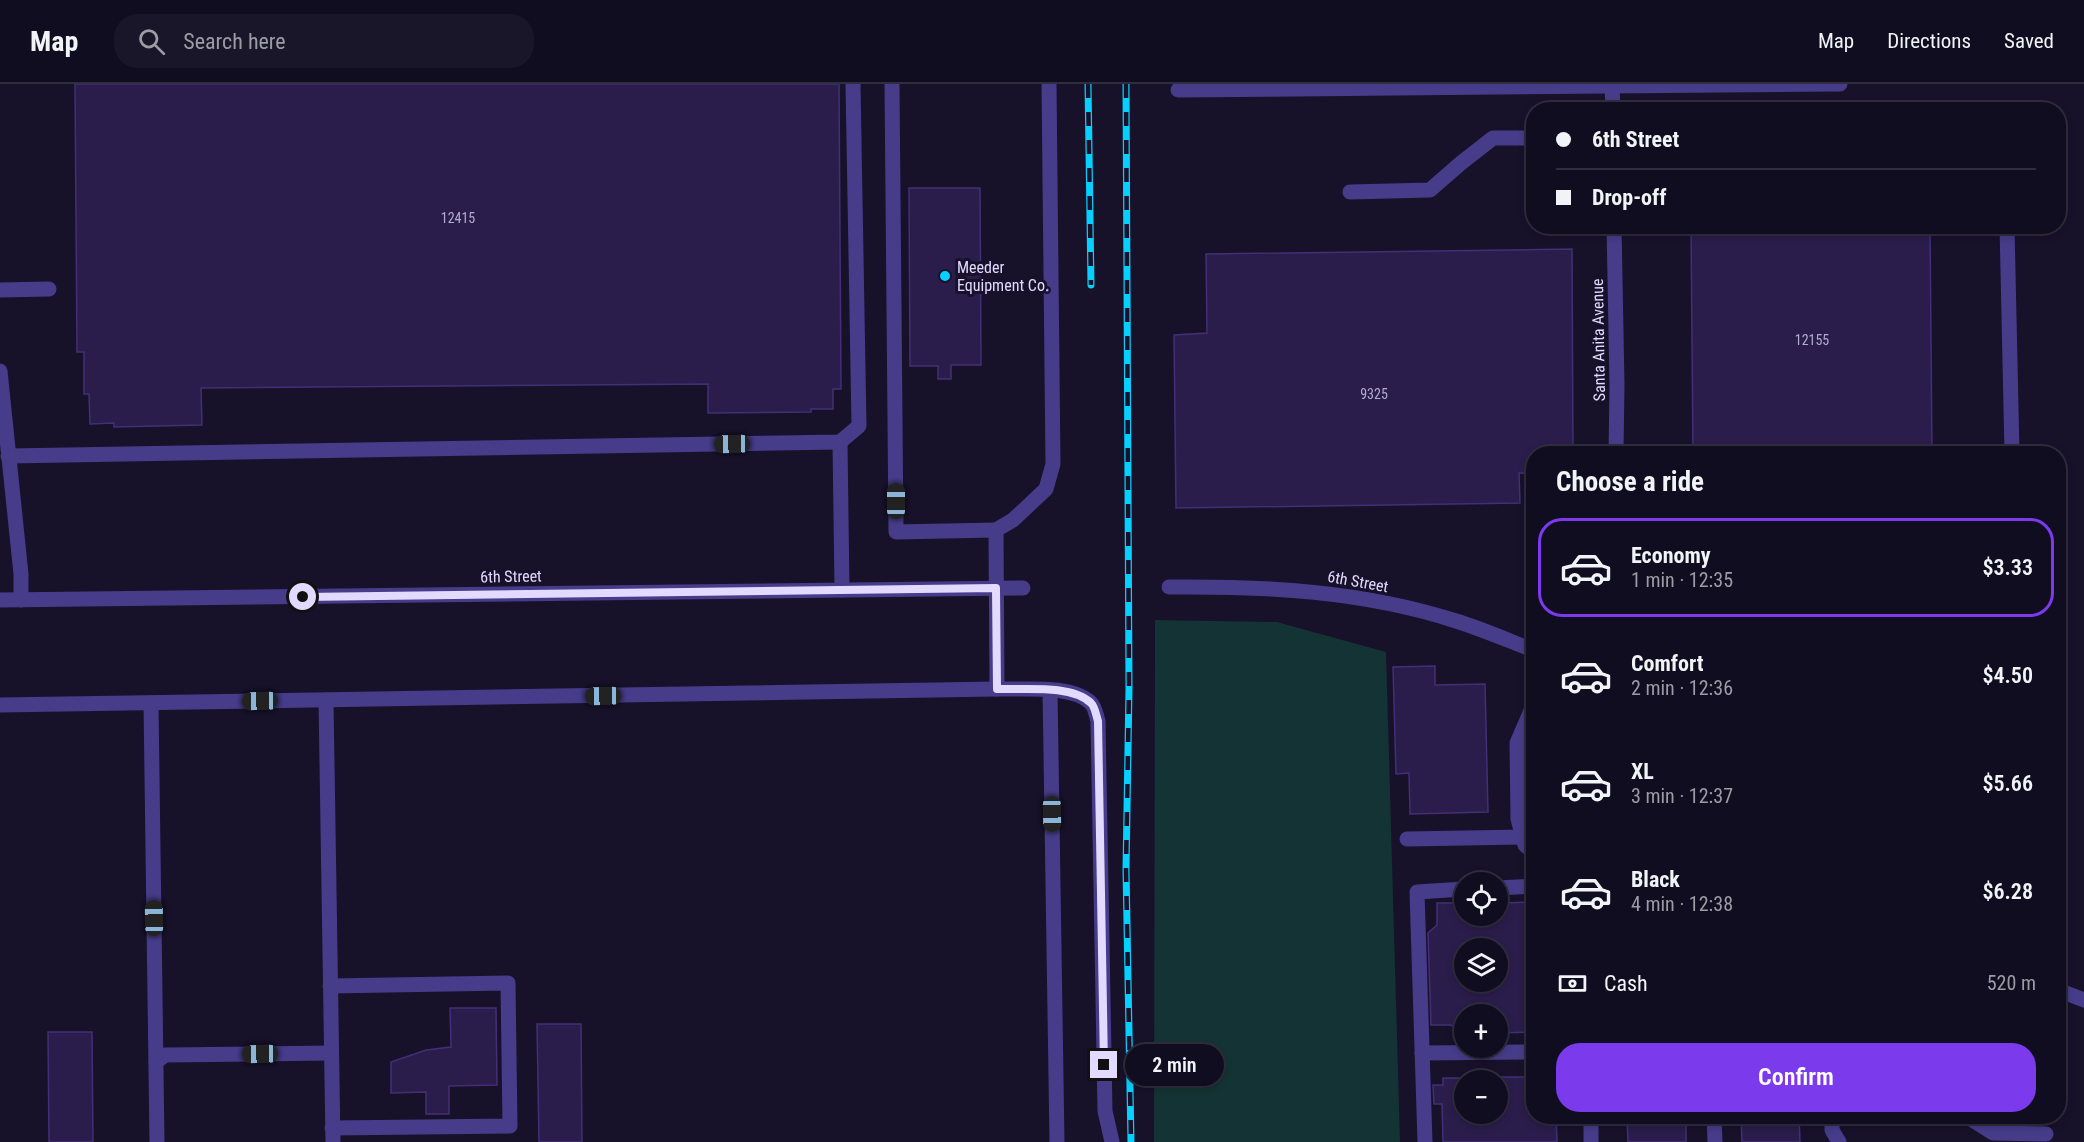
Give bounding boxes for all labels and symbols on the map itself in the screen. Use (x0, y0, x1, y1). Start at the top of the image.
house number: 12415 (441, 210, 475, 226)
place label: Meeder Equipment Co. (957, 258, 1049, 295)
marker: Meeder Equipment Co. (938, 269, 952, 283)
street label: Santa Anita Avenue (1588, 279, 1609, 401)
house number: 12155 (1795, 332, 1829, 348)
house number: 9325 (1360, 386, 1388, 402)
car (714, 435, 750, 453)
car (887, 483, 905, 519)
street label: 6th Street (480, 566, 542, 587)
street label: 6th Street (1326, 567, 1390, 596)
route start (289, 583, 316, 610)
car (585, 687, 621, 705)
car (242, 692, 278, 710)
car (1043, 796, 1061, 832)
car (145, 900, 163, 936)
callout: 2 min (1125, 1044, 1224, 1086)
car (242, 1045, 278, 1063)
route end (1090, 1051, 1117, 1078)

